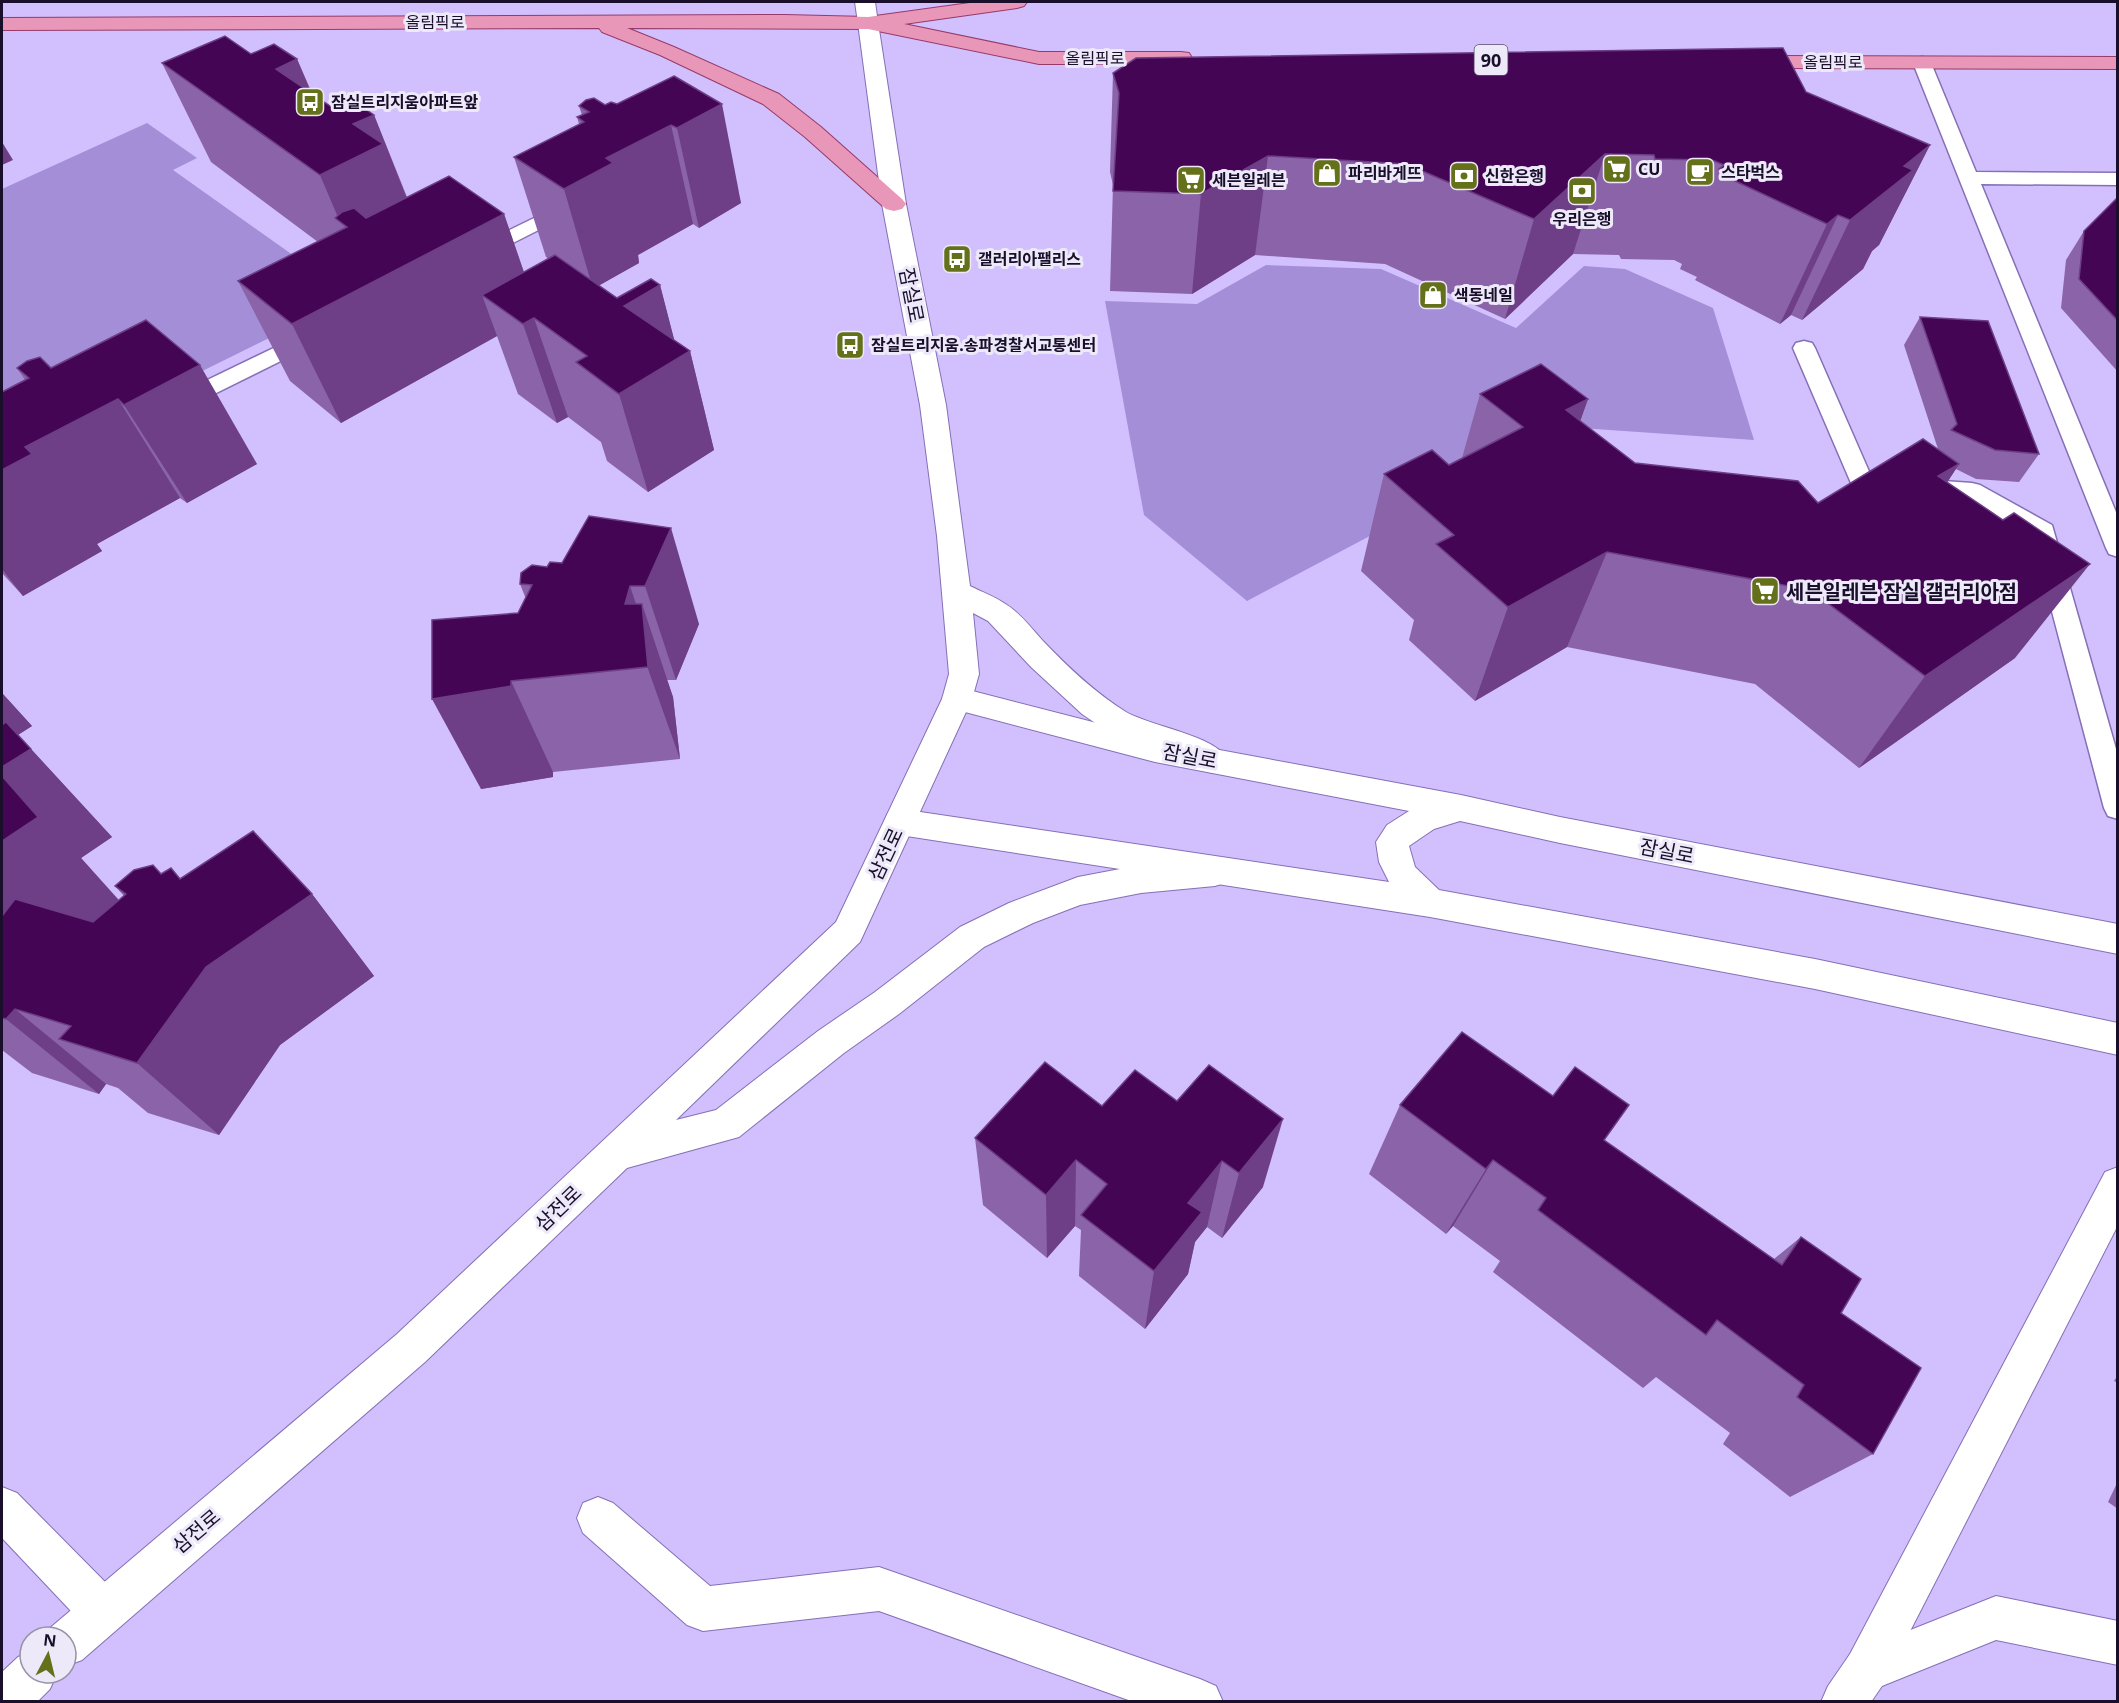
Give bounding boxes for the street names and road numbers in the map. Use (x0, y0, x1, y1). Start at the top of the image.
street label: 올림픽로 (406, 11, 465, 33)
road number: 90 (1474, 45, 1508, 75)
street label: 올림픽로 (1066, 47, 1125, 69)
street label: 올림픽로 (1804, 51, 1863, 73)
street label: 잠실로 (893, 265, 931, 325)
street label: 잠실로 (1160, 737, 1220, 775)
street label: 삼전로 (861, 823, 909, 885)
street label: 잠실로 (1637, 832, 1697, 870)
street label: 삼전로 (529, 1179, 587, 1237)
street label: 삼전로 (166, 1503, 226, 1559)

